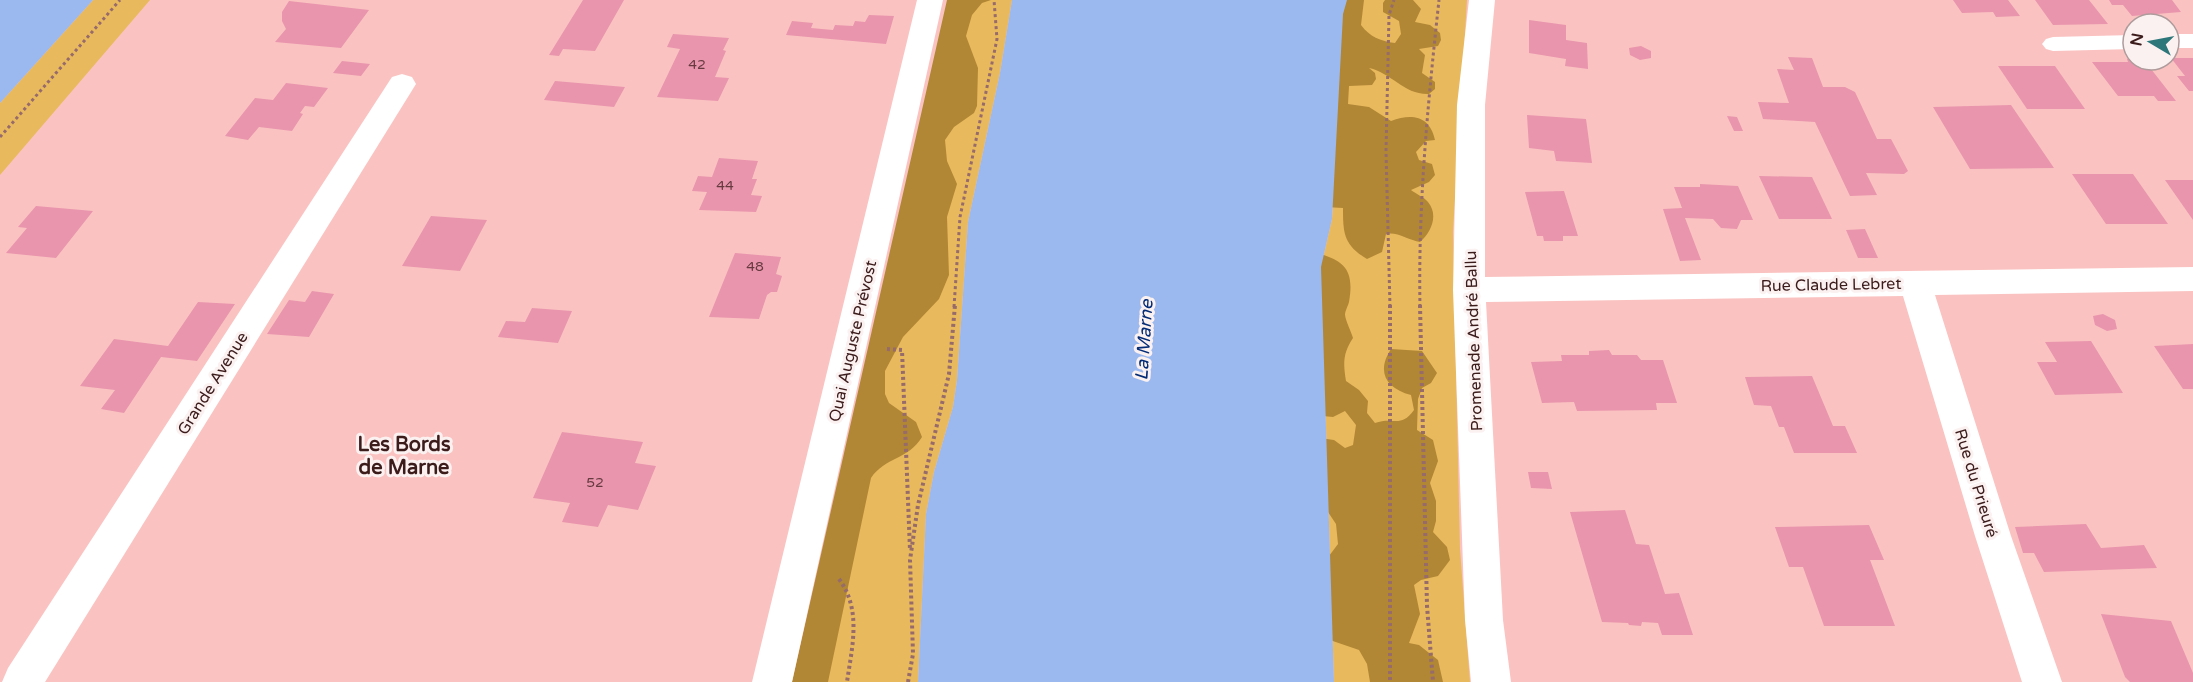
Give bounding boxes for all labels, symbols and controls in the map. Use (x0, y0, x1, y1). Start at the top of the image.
north arrow (2121, 12, 2181, 72)
text: N (2126, 32, 2148, 48)
house number: 42 (688, 56, 706, 73)
house number: 44 (716, 177, 734, 194)
street label: Promenade André Ballu (1461, 250, 1487, 432)
house number: 48 (746, 258, 764, 275)
street label: Quai Auguste Prévost (825, 258, 881, 424)
street label: Rue Claude Lebret (1760, 274, 1902, 296)
water label: La Marne (1130, 298, 1158, 381)
street label: Grande Avenue (173, 328, 252, 439)
street label: Rue du Prieuré (1950, 426, 2002, 540)
district label: Les Bords de Marne (357, 433, 451, 480)
house number: 52 (586, 474, 604, 491)

